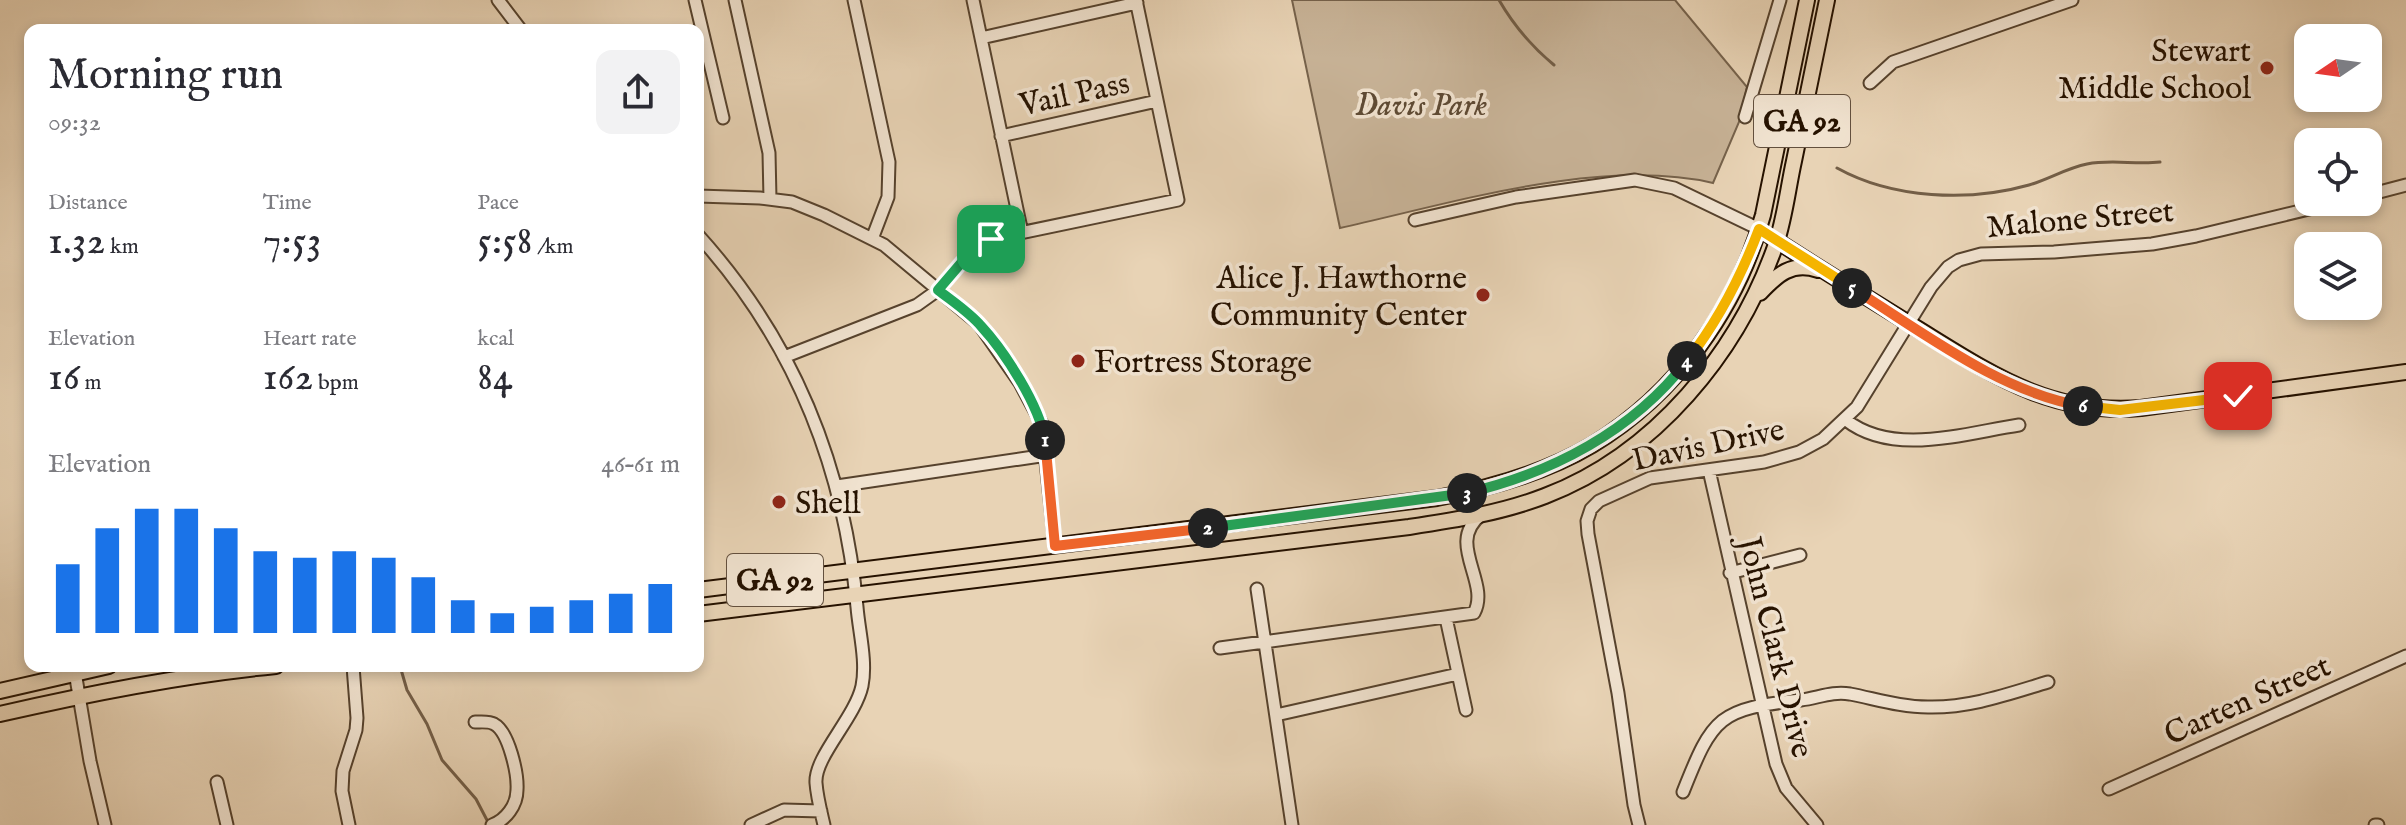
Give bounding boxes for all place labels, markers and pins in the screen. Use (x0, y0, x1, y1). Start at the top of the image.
place label: Stewart Middle School (2058, 32, 2251, 110)
marker: Stewart Middle School (2258, 59, 2276, 77)
pin (957, 205, 1025, 273)
place label: Alice J. Hawthorne Community Center (1210, 259, 1467, 337)
pin: 5 (1832, 268, 1872, 308)
marker: Alice J. Hawthorne Community Center (1474, 286, 1492, 304)
pin: 4 (1667, 341, 1707, 381)
place label: Fortress Storage (1094, 343, 1312, 384)
marker: Fortress Storage (1069, 352, 1087, 370)
pin (2204, 362, 2272, 430)
pin: 6 (2063, 386, 2103, 426)
pin: 1 (1025, 420, 1065, 460)
pin: 3 (1447, 473, 1487, 513)
place label: Shell (795, 484, 861, 525)
marker: Shell (770, 493, 788, 511)
pin: 2 (1188, 508, 1228, 548)

